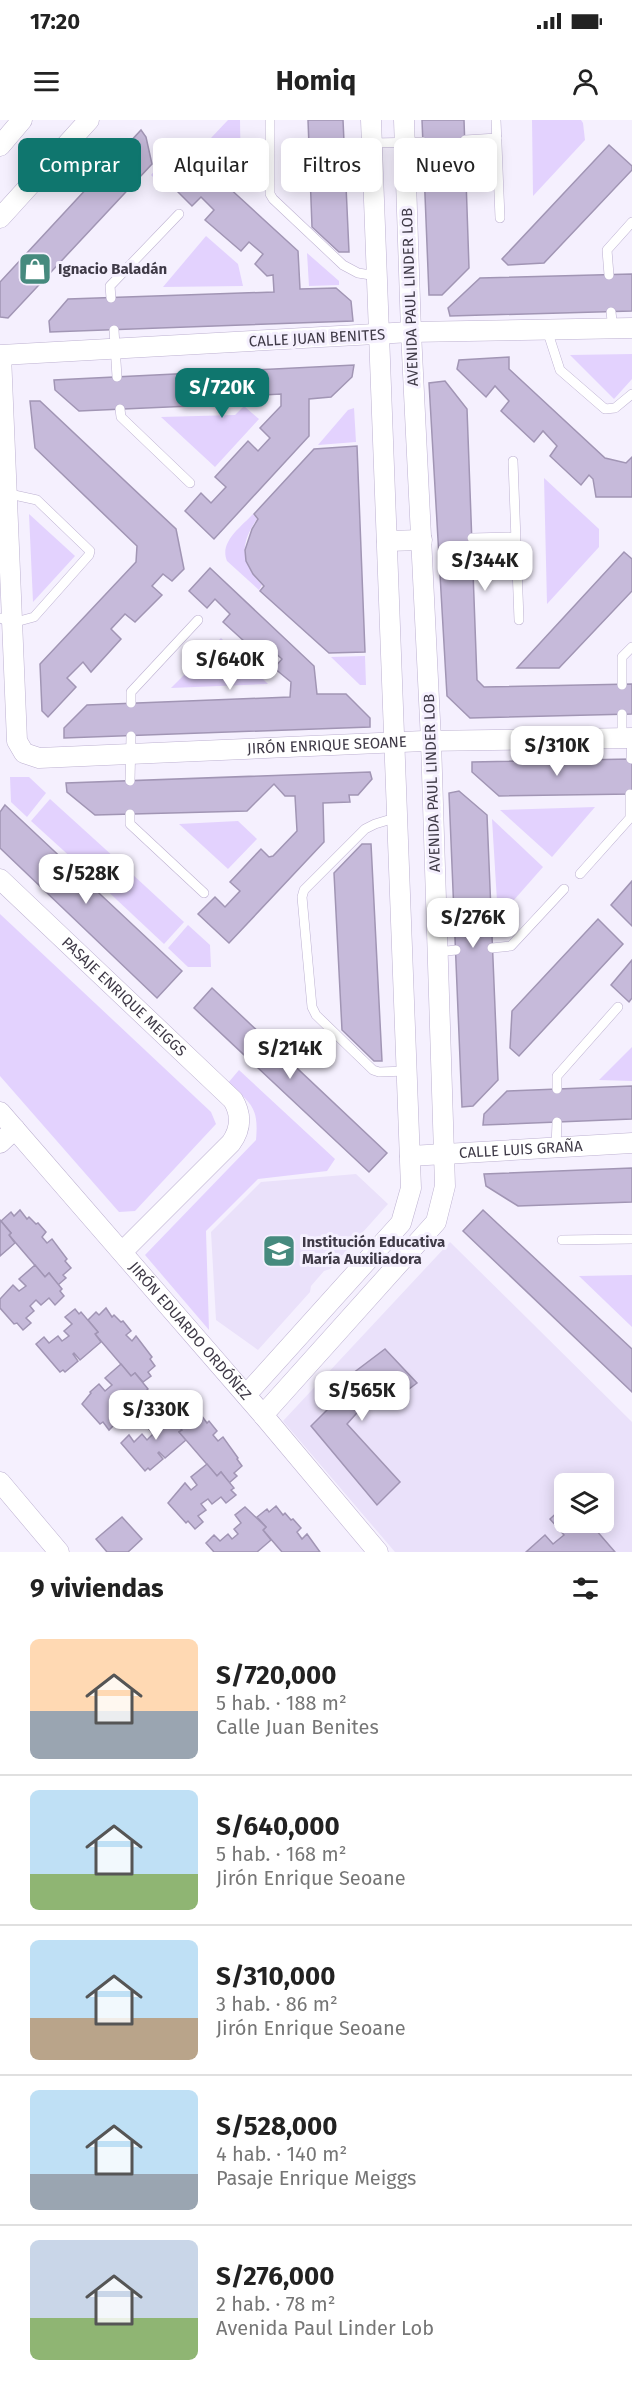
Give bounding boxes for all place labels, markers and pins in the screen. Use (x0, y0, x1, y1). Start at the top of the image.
shop icon: Ignacio Baladán (17, 251, 53, 287)
place label: Ignacio Baladán (58, 260, 167, 278)
pin: S/720K (173, 368, 271, 419)
pin: S/344K (436, 541, 534, 592)
pin: S/640K (181, 640, 279, 691)
pin: S/310K (508, 726, 606, 777)
pin: S/528K (37, 854, 135, 905)
pin: S/276K (424, 898, 522, 949)
pin: S/214K (241, 1029, 339, 1080)
school or university icon: Institución Educativa María Auxiliadora (261, 1233, 297, 1269)
place label: Institución Educativa María Auxiliadora (302, 1233, 445, 1268)
pin: S/565K (313, 1371, 411, 1422)
pin: S/330K (107, 1390, 205, 1441)

